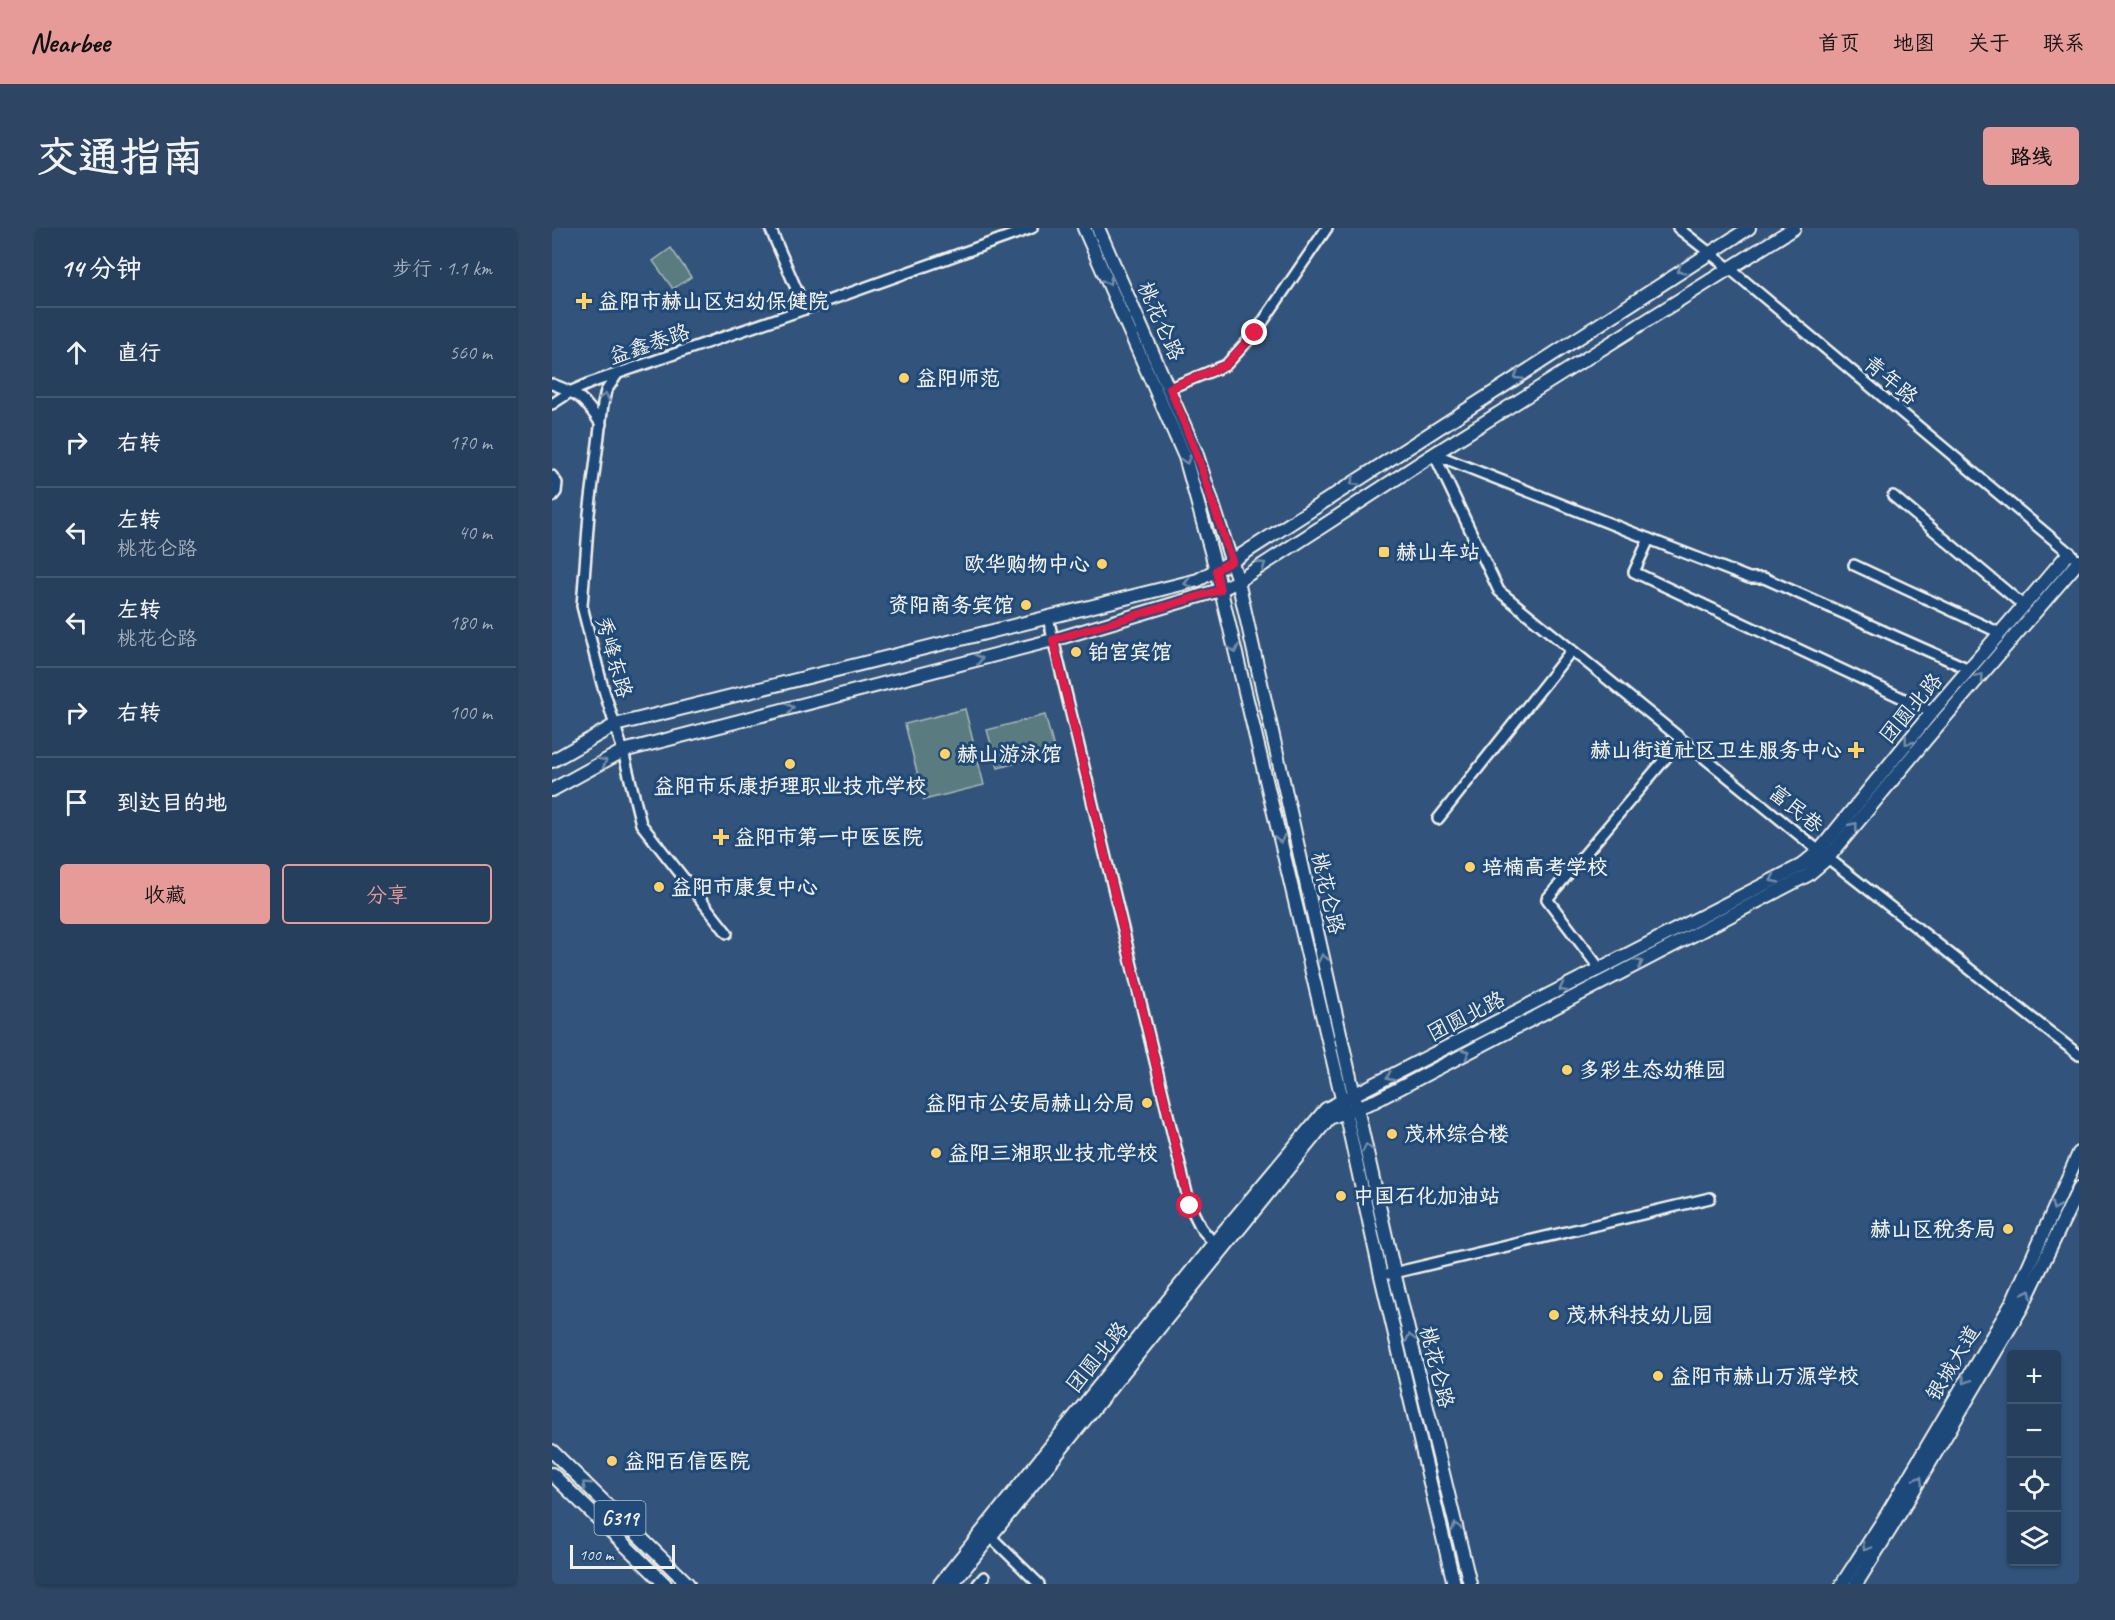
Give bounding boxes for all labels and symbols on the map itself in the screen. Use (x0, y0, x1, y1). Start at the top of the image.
one-way arrow (1677, 263, 1688, 274)
one-way arrow (1101, 275, 1113, 286)
street label: 桃花仑路 (1132, 277, 1190, 365)
place label: 益阳市赫山区妇幼保健院 (598, 288, 829, 314)
marker: 益阳市赫山区妇幼保健院 (575, 292, 593, 310)
street label: 益鑫泰路 (605, 318, 693, 370)
route end (1241, 319, 1267, 345)
street label: 青年路 (1859, 350, 1923, 410)
place label: 益阳师范 (916, 365, 1000, 391)
one-way arrow (1514, 369, 1524, 381)
marker: 益阳师范 (897, 371, 911, 385)
one-way arrow (598, 392, 611, 402)
one-way arrow (1178, 454, 1191, 465)
one-way arrow (1350, 475, 1361, 486)
place label: 赫山车站 (1396, 539, 1480, 565)
marker: 赫山车站 (1377, 545, 1391, 559)
place label: 欧华购物中心 (964, 551, 1090, 577)
marker: 欧华购物中心 (1095, 557, 1109, 571)
one-way arrow (1256, 561, 1266, 573)
one-way arrow (1183, 575, 1193, 588)
place label: 资阳商务宾馆 (888, 592, 1014, 618)
marker: 资阳商务宾馆 (1019, 598, 1033, 612)
street label: 秀峰东路 (590, 613, 638, 701)
place label: 铂宫宾馆 (1088, 639, 1172, 665)
one-way arrow (1227, 644, 1240, 654)
marker: 铂宫宾馆 (1069, 645, 1083, 659)
one-way arrow (974, 654, 984, 667)
street label: 团圆北路 (1874, 667, 1948, 749)
one-way arrow (1972, 673, 1983, 684)
one-way arrow (785, 702, 795, 715)
one-way arrow (1905, 734, 1916, 745)
place label: 赫山街道社区卫生服务中心 (1590, 737, 1842, 763)
place label: 赫山游泳馆 (957, 741, 1062, 767)
marker: 赫山街道社区卫生服务中心 (1847, 741, 1865, 759)
marker: 赫山游泳馆 (938, 747, 952, 761)
marker: 益阳市乐康护理职业技术学校 (783, 757, 797, 771)
one-way arrow (597, 758, 607, 769)
place label: 益阳市乐康护理职业技术学校 (654, 773, 927, 799)
street label: 富民巷 (1763, 779, 1829, 839)
one-way arrow (1847, 822, 1858, 833)
place label: 益阳市第一中医医院 (734, 824, 923, 850)
marker: 益阳市第一中医医院 (712, 828, 730, 846)
one-way arrow (1272, 833, 1285, 843)
street label: 桃花仑路 (1306, 849, 1350, 937)
place label: 培楠高考学校 (1482, 854, 1608, 880)
marker: 培楠高考学校 (1463, 860, 1477, 874)
one-way arrow (1770, 872, 1780, 883)
place label: 益阳市康复中心 (671, 874, 818, 900)
marker: 益阳市康复中心 (652, 880, 666, 894)
one-way arrow (1317, 953, 1330, 963)
one-way arrow (1633, 959, 1643, 970)
one-way arrow (1559, 981, 1570, 992)
street label: 团圆北路 (1423, 985, 1509, 1047)
one-way arrow (1460, 1049, 1471, 1060)
place label: 多彩生态幼稚园 (1579, 1057, 1726, 1083)
marker: 多彩生态幼稚园 (1560, 1063, 1574, 1077)
one-way arrow (1386, 1070, 1396, 1081)
place label: 益阳市公安局赫山分局 (925, 1090, 1135, 1116)
marker: 益阳市公安局赫山分局 (1140, 1096, 1154, 1110)
place label: 茂林综合楼 (1404, 1121, 1509, 1147)
marker: 茂林综合楼 (1385, 1127, 1399, 1141)
place label: 益阳三湘职业技术学校 (948, 1140, 1158, 1166)
one-way arrow (1361, 1143, 1374, 1153)
marker: 益阳三湘职业技术学校 (929, 1146, 943, 1160)
place label: 中国石化加油站 (1353, 1183, 1500, 1209)
marker: 中国石化加油站 (1334, 1189, 1348, 1203)
route start (1176, 1192, 1202, 1218)
one-way arrow (2050, 1200, 2062, 1211)
place label: 赫山区税务局 (1870, 1216, 1996, 1242)
marker: 赫山区税务局 (2001, 1222, 2015, 1236)
one-way arrow (2020, 1289, 2032, 1300)
place label: 茂林科技幼儿园 (1566, 1302, 1713, 1328)
marker: 茂林科技幼儿园 (1547, 1308, 1561, 1322)
street label: 团圆北路 (1060, 1316, 1134, 1398)
street label: 银城大道 (1920, 1320, 1986, 1406)
street label: 桃花仑路 (1414, 1323, 1460, 1411)
one-way arrow (1404, 1333, 1417, 1343)
place label: 益阳市赫山万源学校 (1670, 1363, 1859, 1389)
marker: 益阳市赫山万源学校 (1651, 1369, 1665, 1383)
one-way arrow (1962, 1374, 1974, 1384)
place label: 益阳百信医院 (624, 1448, 750, 1474)
marker: 益阳百信医院 (605, 1454, 619, 1468)
one-way arrow (1912, 1476, 1924, 1487)
one-way arrow (583, 1481, 594, 1492)
road number: G319 (594, 1501, 646, 1535)
one-way arrow (1450, 1522, 1463, 1532)
one-way arrow (1862, 1540, 1873, 1551)
scale bar (570, 1542, 675, 1570)

